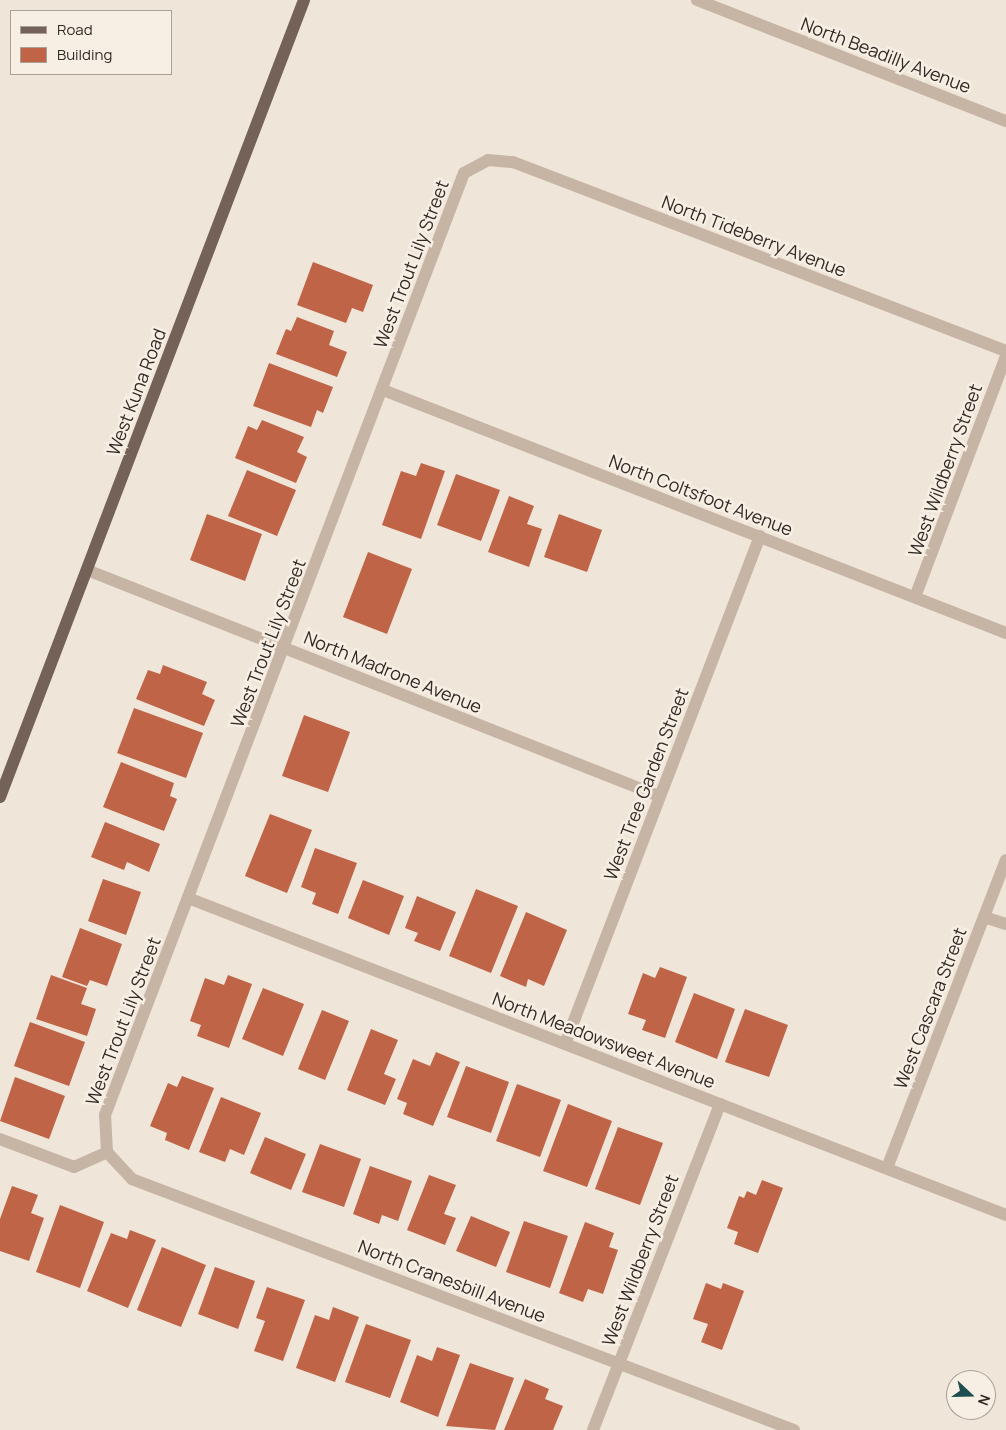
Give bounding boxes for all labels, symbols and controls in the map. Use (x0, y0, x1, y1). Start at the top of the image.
legend (10, 10, 172, 75)
street label: North Beadilly Avenue (798, 13, 974, 97)
text: Road (57, 19, 93, 40)
text: Building (57, 44, 112, 65)
street label: West Trout Lily Street (369, 177, 453, 351)
street label: North Tideberry Avenue (659, 191, 849, 281)
street label: West Kuna Road (102, 325, 170, 459)
street label: West Wildberry Street (904, 381, 986, 559)
street label: North Coltsfoot Avenue (606, 450, 796, 540)
street label: West Trout Lily Street (226, 556, 310, 730)
street label: North Madrone Avenue (301, 626, 485, 718)
street label: West Tree Garden Street (599, 685, 693, 883)
street label: West Cascara Street (889, 924, 971, 1092)
street label: West Trout Lily Street (81, 934, 165, 1108)
street label: North Meadowsweet Avenue (490, 987, 718, 1093)
street label: West Wildberry Street (597, 1171, 683, 1349)
street label: North Cranesbill Avenue (355, 1235, 549, 1327)
north arrow (946, 1370, 996, 1420)
text: N (974, 1392, 995, 1408)

